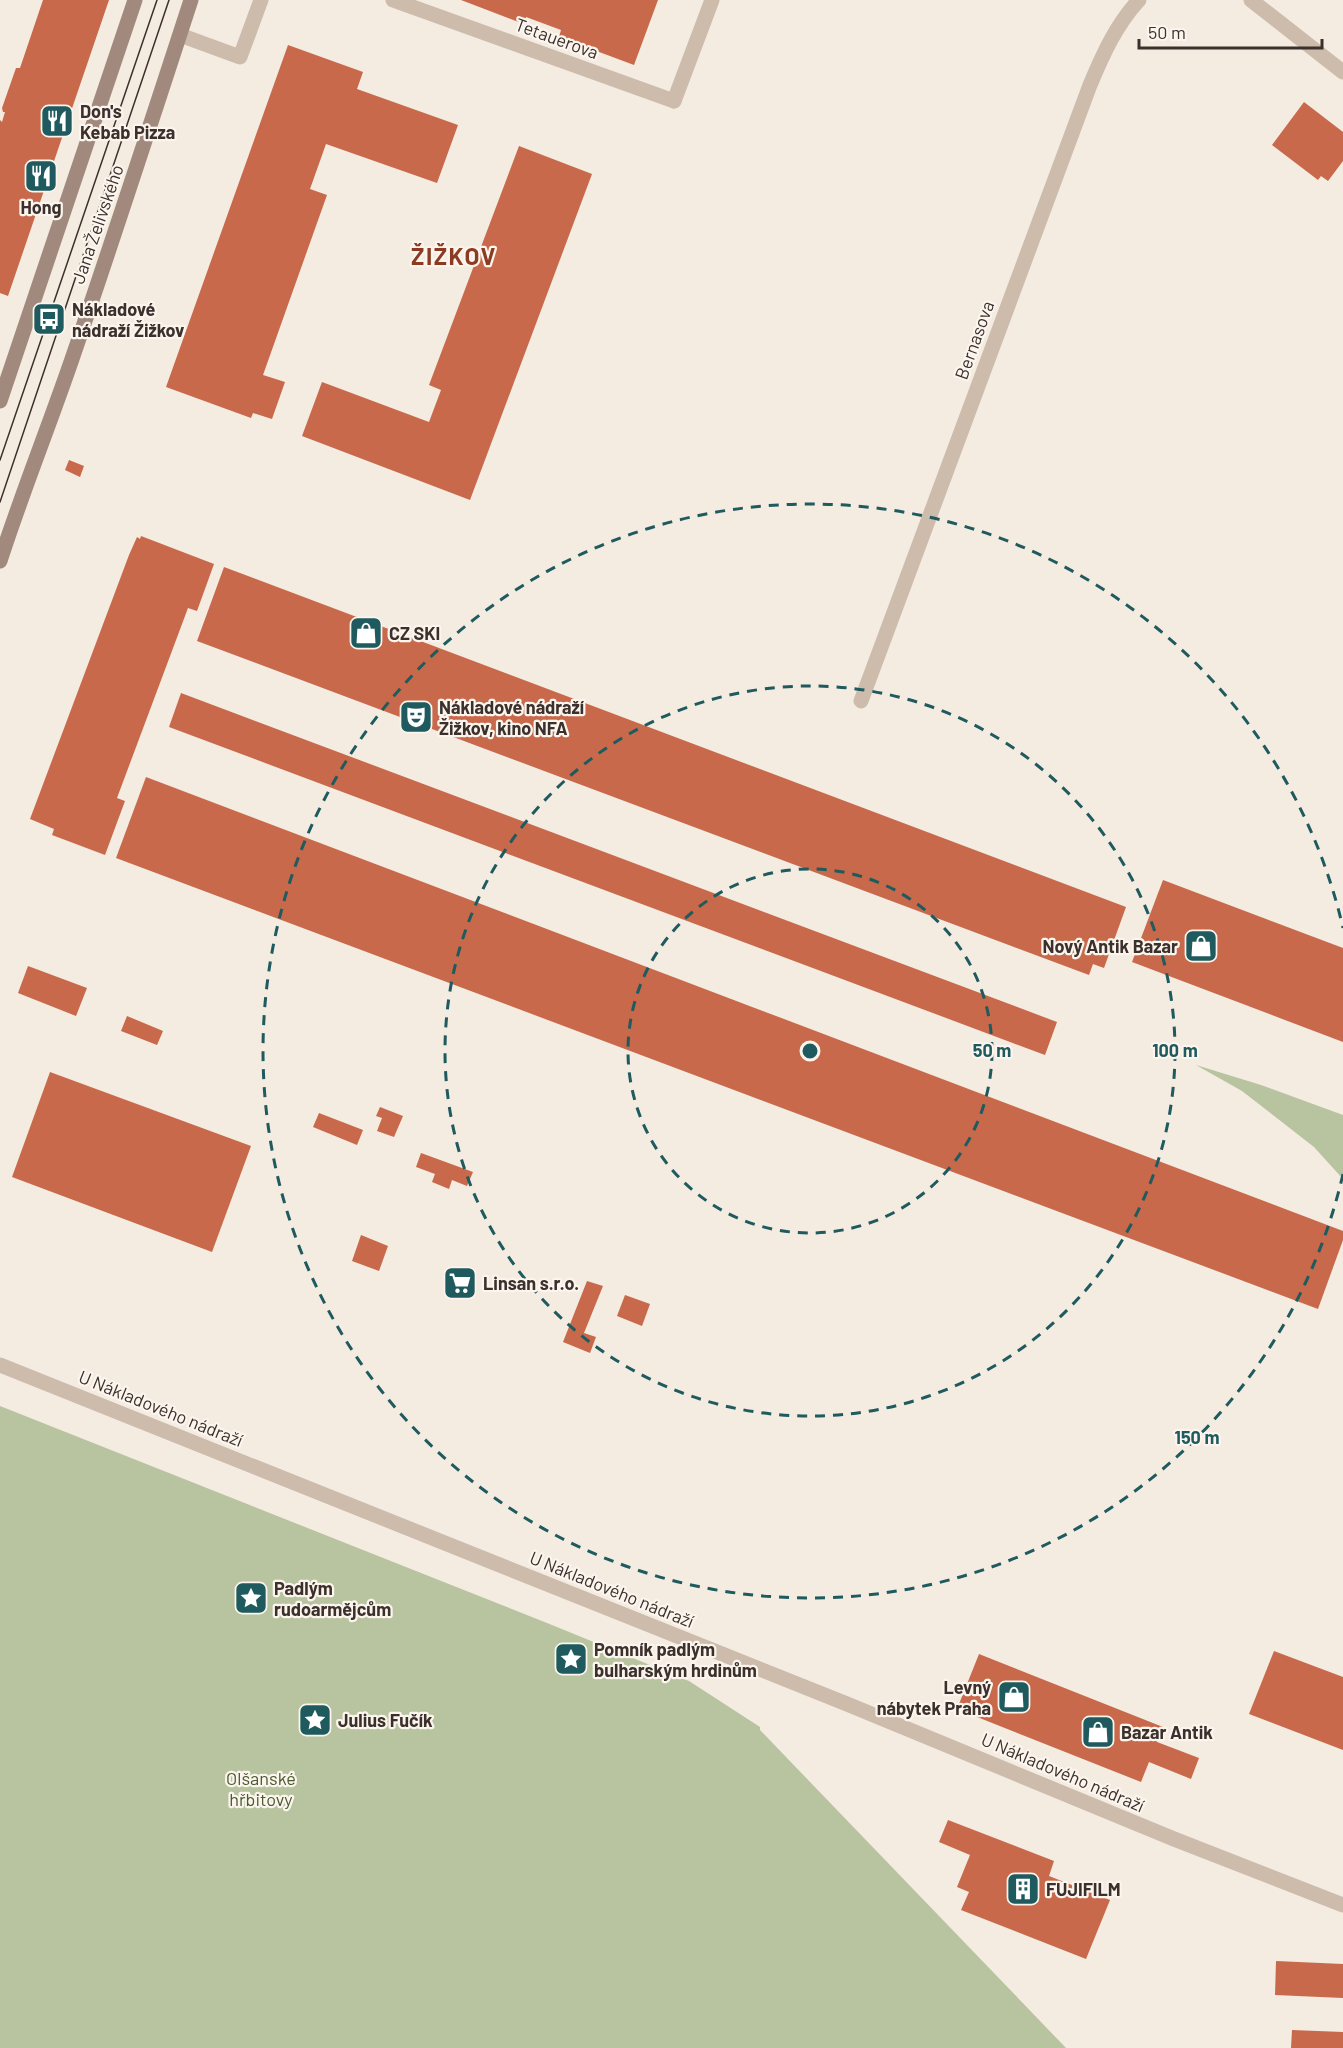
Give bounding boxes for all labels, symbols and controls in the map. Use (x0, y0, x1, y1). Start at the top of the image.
scale bar (1139, 12, 1322, 50)
street label: Tetauerova (512, 13, 602, 63)
text: 50 m (1148, 21, 1186, 43)
place label: Don's Kebab Pizza (80, 100, 175, 143)
restaurant icon: Don's Kebab Pizza (39, 103, 75, 139)
restaurant icon: Hong (23, 158, 59, 194)
street label: Jana Želivského (66, 162, 128, 286)
place label: Hong (20, 196, 62, 218)
district label: ŽIŽKOV (411, 241, 497, 270)
place label: Nákladové nádraží Žižkov (72, 298, 184, 341)
street label: Bernasova (950, 298, 998, 382)
bus stop icon: Nákladové nádraží Žižkov (31, 301, 67, 337)
shop icon: CZ SKI (348, 615, 384, 651)
place label: CZ SKI (389, 622, 440, 644)
place label: Nákladové nádraží Žižkov, kino NFA (439, 696, 585, 739)
theatre icon: Nákladové nádraží Žižkov, kino NFA (398, 699, 434, 735)
shop icon: Nový Antik Bazar (1183, 928, 1219, 964)
place label: Nový Antik Bazar (1043, 935, 1178, 957)
text: 50 m (973, 1039, 1011, 1061)
text: 100 m (1152, 1039, 1198, 1061)
centre of rings (800, 1041, 820, 1061)
supermarket icon: Linsan s.r.o. (442, 1265, 478, 1301)
place label: Linsan s.r.o. (483, 1272, 579, 1294)
street label: U Nákladového nádraží (76, 1365, 246, 1451)
text: 150 m (1175, 1426, 1219, 1448)
street label: U Nákladového nádraží (527, 1546, 697, 1632)
place label: Padlým rudoarmějcům (274, 1577, 391, 1620)
place icon: Padlým rudoarmějcům (233, 1580, 269, 1616)
place label: Pomník padlým bulharským hrdinům (594, 1638, 757, 1681)
place icon: Pomník padlým bulharským hrdinům (553, 1641, 589, 1677)
place label: Levný nábytek Praha (877, 1676, 991, 1719)
shop icon: Levný nábytek Praha (996, 1679, 1032, 1715)
place icon: Julius Fučík (297, 1702, 333, 1738)
place label: Julius Fučík (338, 1709, 433, 1731)
shop icon: Bazar Antik (1080, 1714, 1116, 1750)
place label: Bazar Antik (1121, 1721, 1213, 1743)
street label: U Nákladového nádraží (978, 1728, 1148, 1816)
park label: Olšanské hřbitovy (226, 1767, 296, 1810)
building icon: FUJIFILM (1005, 1871, 1041, 1907)
place label: FUJIFILM (1046, 1878, 1121, 1900)

